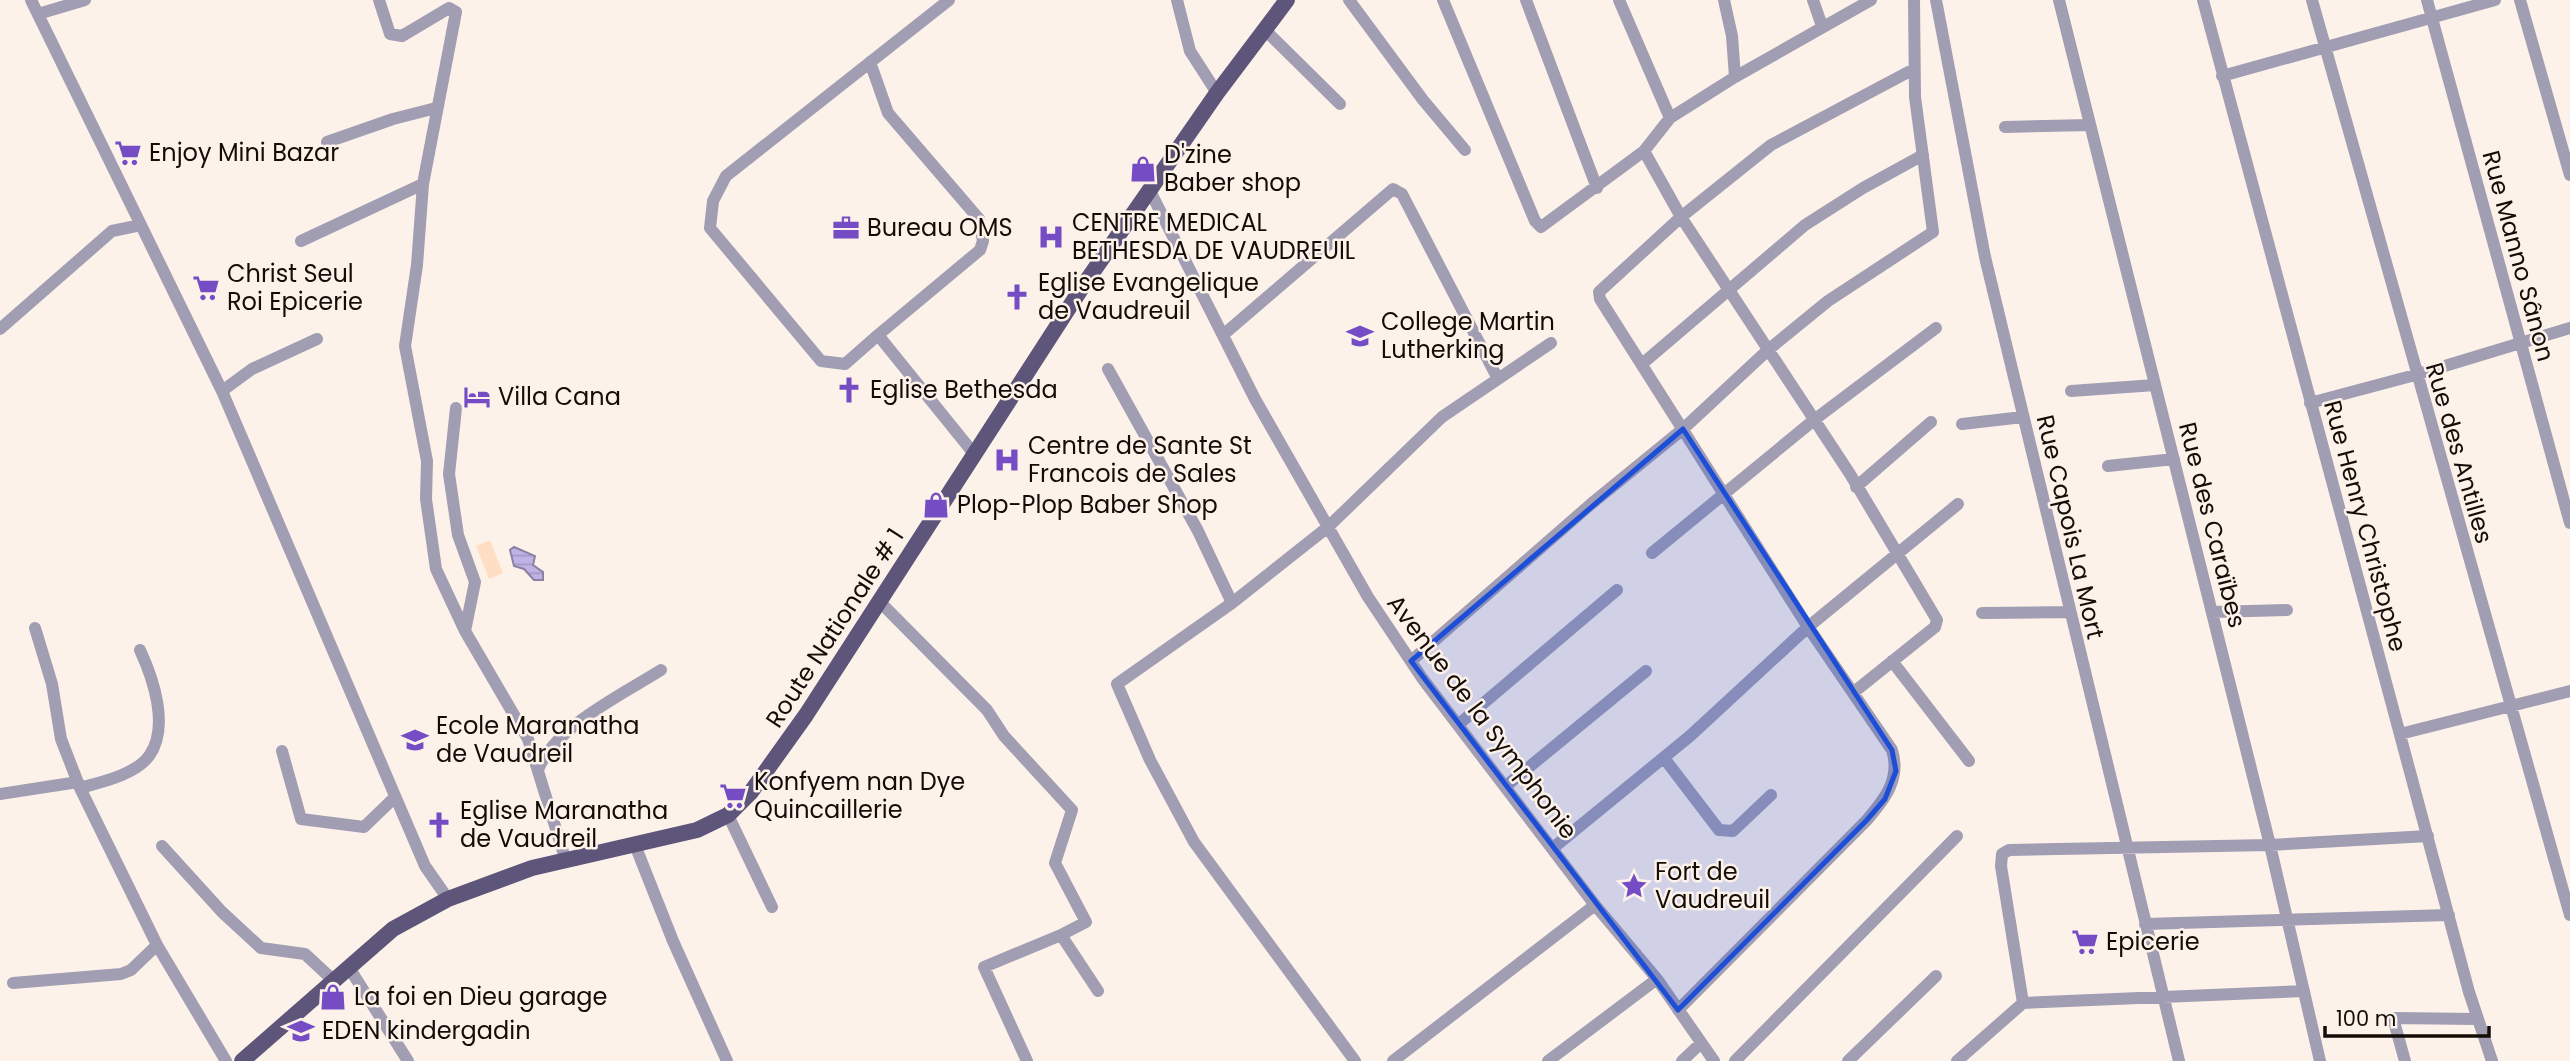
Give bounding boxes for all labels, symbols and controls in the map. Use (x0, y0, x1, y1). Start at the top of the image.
place label: Enjoy Mini Bazar (149, 136, 339, 169)
supermarket icon: Enjoy Mini Bazar (113, 138, 143, 168)
place label: D'zine Baber shop (1164, 138, 1301, 199)
street label: Rue Manno Sânon (2474, 147, 2563, 365)
shop icon: D'zine Baber shop (1128, 154, 1158, 184)
place label: CENTRE MEDICAL BETHESDA DE VAUDREUIL (1072, 206, 1355, 267)
place label: Bureau OMS (867, 211, 1013, 244)
office icon: Bureau OMS (831, 213, 861, 243)
hospital icon: CENTRE MEDICAL BETHESDA DE VAUDREUIL (1036, 222, 1066, 252)
place label: Christ Seul Roi Epicerie (227, 257, 363, 318)
place label: Eglise Evangelique de Vaudreuil (1038, 266, 1259, 327)
supermarket icon: Christ Seul Roi Epicerie (191, 273, 221, 303)
church icon: Eglise Evangelique de Vaudreuil (1002, 282, 1032, 312)
place label: College Martin Lutherking (1381, 305, 1555, 366)
school or university icon: College Martin Lutherking (1345, 321, 1375, 351)
street label: Rue des Antilles (2418, 359, 2501, 547)
place label: Eglise Bethesda (870, 373, 1058, 406)
church icon: Eglise Bethesda (834, 375, 864, 405)
place label: Villa Cana (498, 380, 621, 413)
hotel icon: Villa Cana (462, 382, 492, 412)
street label: Rue Henry Christophe (2316, 397, 2415, 655)
street label: Rue Capois La Mort (2029, 412, 2112, 642)
street label: Rue des Caraïbes (2171, 419, 2254, 631)
place label: Centre de Sante St Francois de Sales (1028, 429, 1252, 490)
hospital icon: Centre de Sante St Francois de Sales (992, 445, 1022, 475)
place label: Plop-Plop Baber Shop (957, 488, 1218, 521)
shop icon: Plop-Plop Baber Shop (921, 490, 951, 520)
street label: Route Nationale # 1 (758, 522, 911, 734)
street label: Avenue de la Symphonie (1380, 588, 1585, 846)
place label: Ecole Maranatha de Vaudreil (436, 709, 639, 770)
school or university icon: Ecole Maranatha de Vaudreil (400, 725, 430, 755)
place label: Konfyem nan Dye Quincaillerie (754, 765, 965, 826)
supermarket icon: Konfyem nan Dye Quincaillerie (718, 781, 748, 811)
place label: Eglise Maranatha de Vaudreil (460, 794, 668, 855)
church icon: Eglise Maranatha de Vaudreil (424, 810, 454, 840)
place label: Fort de Vaudreuil (1655, 855, 1770, 916)
place icon: Fort de Vaudreuil (1619, 871, 1649, 901)
place label: Epicerie (2106, 925, 2200, 958)
supermarket icon: Epicerie (2070, 927, 2100, 957)
place label: La foi en Dieu garage (354, 980, 607, 1013)
shop icon: La foi en Dieu garage (318, 982, 348, 1012)
scale bar (2325, 995, 2490, 1038)
text: 100 m (2336, 1004, 2396, 1033)
place label: EDEN kindergadin (322, 1014, 531, 1047)
school or university icon: EDEN kindergadin (286, 1016, 316, 1046)

